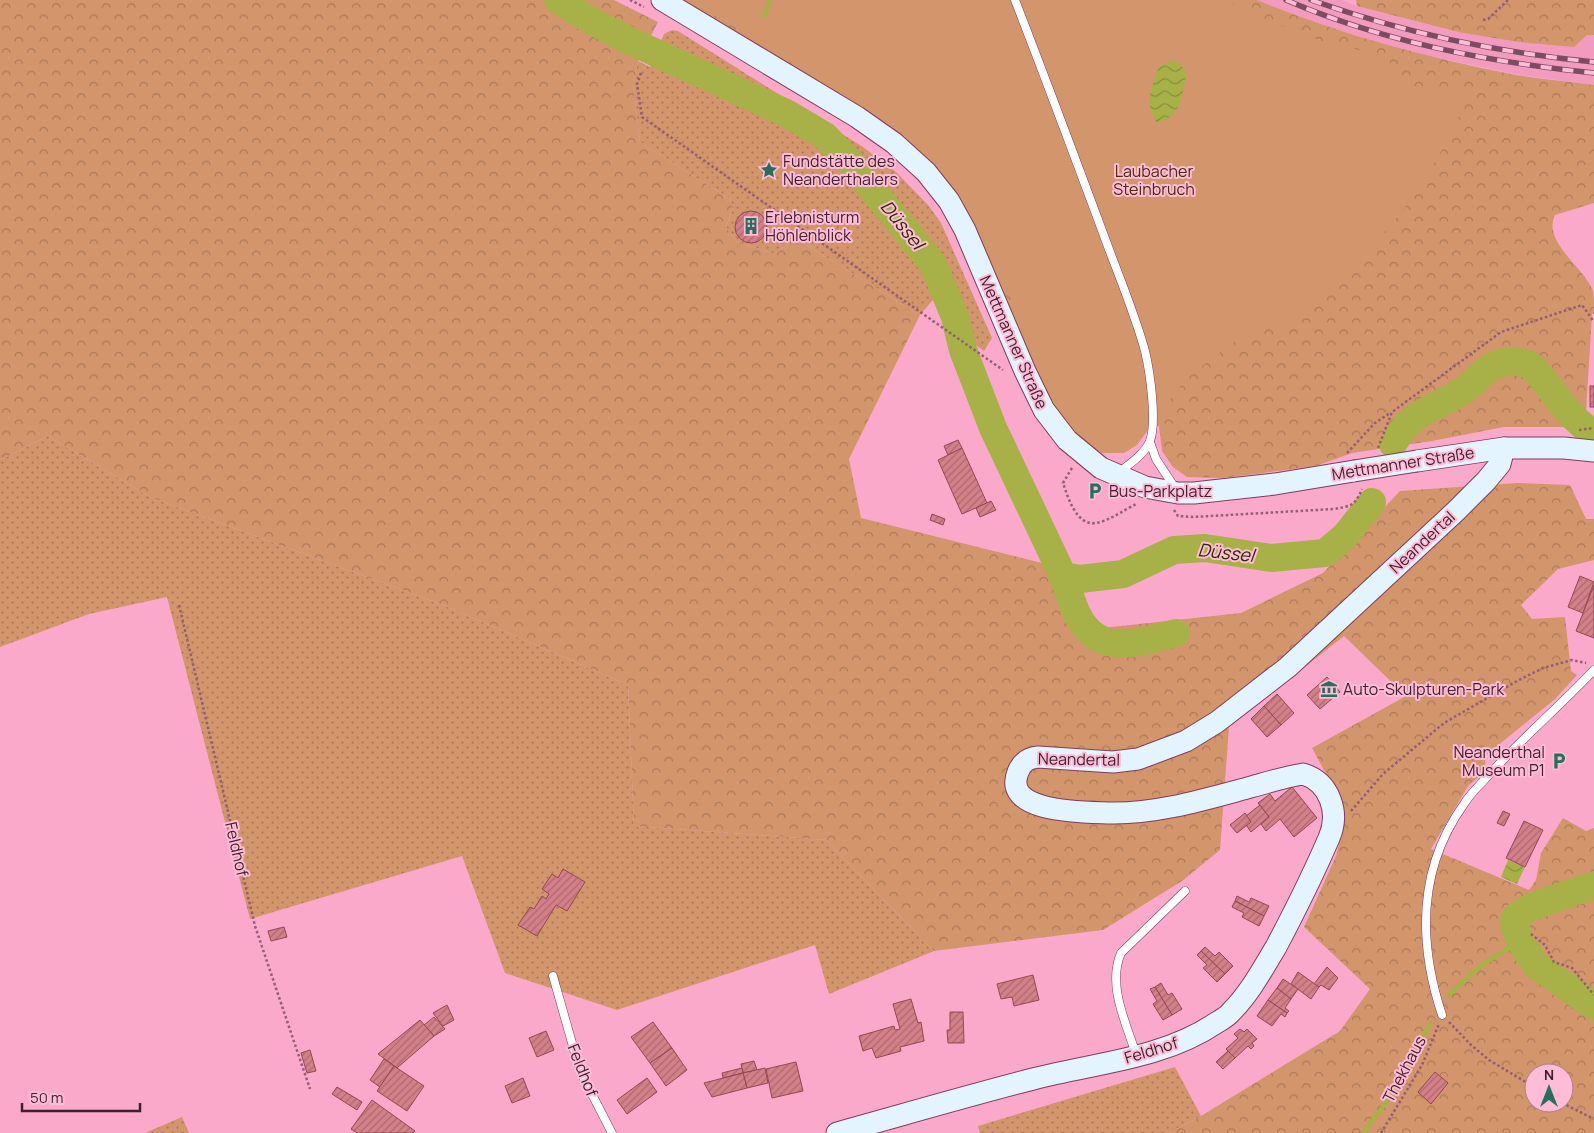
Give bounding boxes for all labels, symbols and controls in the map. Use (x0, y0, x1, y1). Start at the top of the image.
place label: Fundstätte des Neanderthalers (783, 150, 898, 190)
place icon: Fundstätte des Neanderthalers (759, 160, 779, 180)
park label: Laubacher Steinbruch (1113, 160, 1195, 200)
water label: Düssel (876, 195, 932, 256)
place label: Erlebnisturm Höhlenblick (765, 206, 859, 246)
building icon: Erlebnisturm Höhlenblick (741, 216, 761, 236)
street label: Mettmanner Straße (975, 272, 1053, 412)
street label: Mettmanner Straße (1330, 441, 1476, 485)
place label: Bus-Parkplatz (1109, 480, 1212, 502)
parking icon: Bus-Parkplatz (1085, 481, 1105, 501)
street label: Neandertal (1384, 506, 1460, 578)
water label: Düssel (1197, 537, 1258, 567)
place label: Auto-Skulpturen-Park (1343, 678, 1505, 700)
museum icon: Auto-Skulpturen-Park (1319, 679, 1339, 699)
place label: Neanderthal Museum P1 (1453, 741, 1545, 781)
street label: Neandertal (1038, 747, 1120, 771)
parking icon: Neanderthal Museum P1 (1549, 751, 1569, 771)
street label: Feldhof (220, 820, 254, 879)
street label: Feldhof (1121, 1031, 1181, 1069)
street label: Thekhaus (1377, 1032, 1431, 1106)
street label: Feldhof (562, 1040, 604, 1100)
north arrow (1524, 1063, 1574, 1113)
text: N (1544, 1065, 1554, 1084)
scale bar (22, 1080, 140, 1112)
text: 50 m (30, 1087, 64, 1108)

